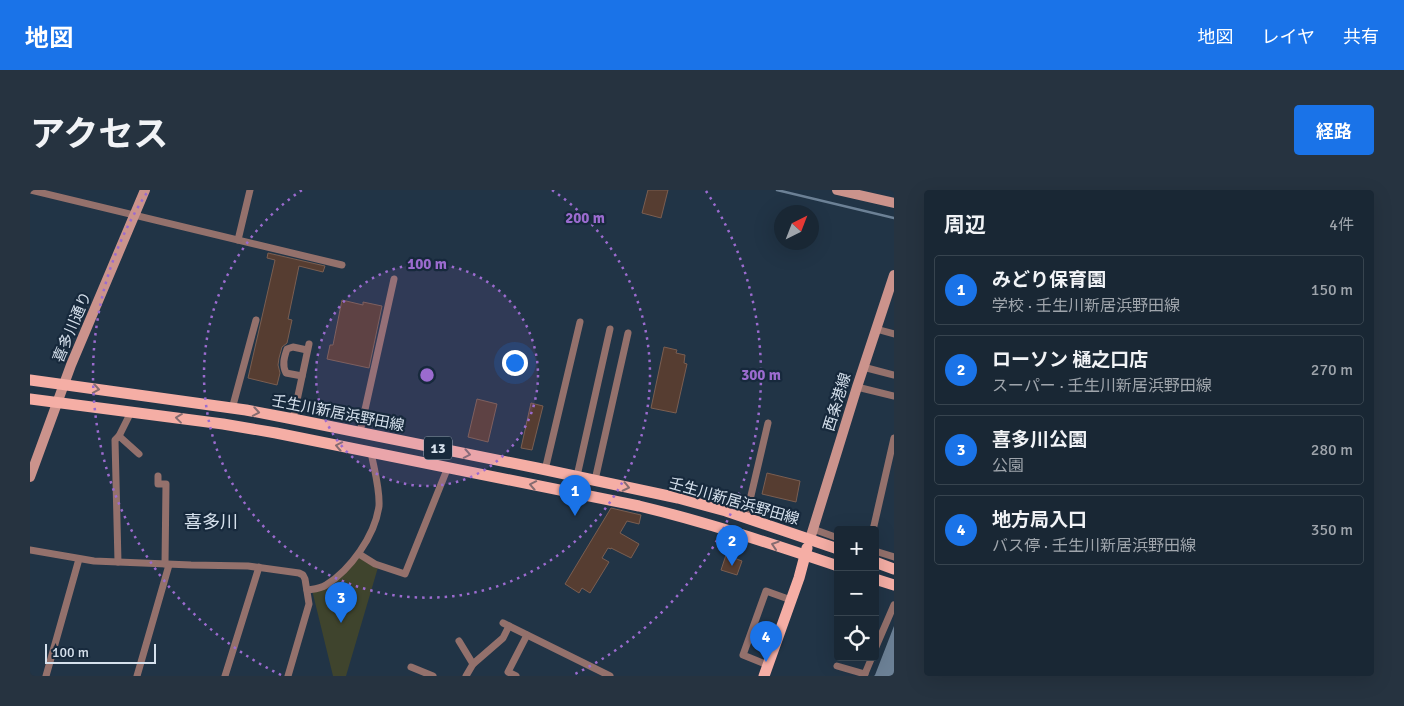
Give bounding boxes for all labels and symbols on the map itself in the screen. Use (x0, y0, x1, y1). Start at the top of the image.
north arrow (774, 205, 819, 250)
text: 200 m (565, 209, 605, 227)
text: 100 m (407, 255, 447, 273)
street label: 喜多川通り (49, 289, 95, 365)
your location (502, 350, 528, 376)
centre of rings (418, 366, 436, 384)
text: 300 m (741, 366, 781, 384)
street label: 西条港線 (820, 371, 854, 433)
one-way arrow (91, 383, 100, 393)
street label: 壬生川新居浜野田線 (270, 391, 406, 435)
one-way arrow (252, 407, 261, 417)
one-way arrow (175, 413, 183, 424)
road number: 13 (424, 437, 452, 460)
one-way arrow (335, 441, 343, 451)
one-way arrow (463, 448, 472, 458)
street label: 壬生川新居浜野田線 (667, 474, 801, 528)
pin: 1 (559, 475, 591, 516)
one-way arrow (528, 480, 537, 490)
one-way arrow (622, 481, 631, 492)
district label: 喜多川 (184, 511, 238, 533)
pin: 2 (716, 525, 748, 566)
one-way arrow (771, 541, 780, 551)
pin: 3 (325, 582, 357, 623)
pin: 4 (750, 621, 782, 662)
scale bar (45, 641, 156, 664)

